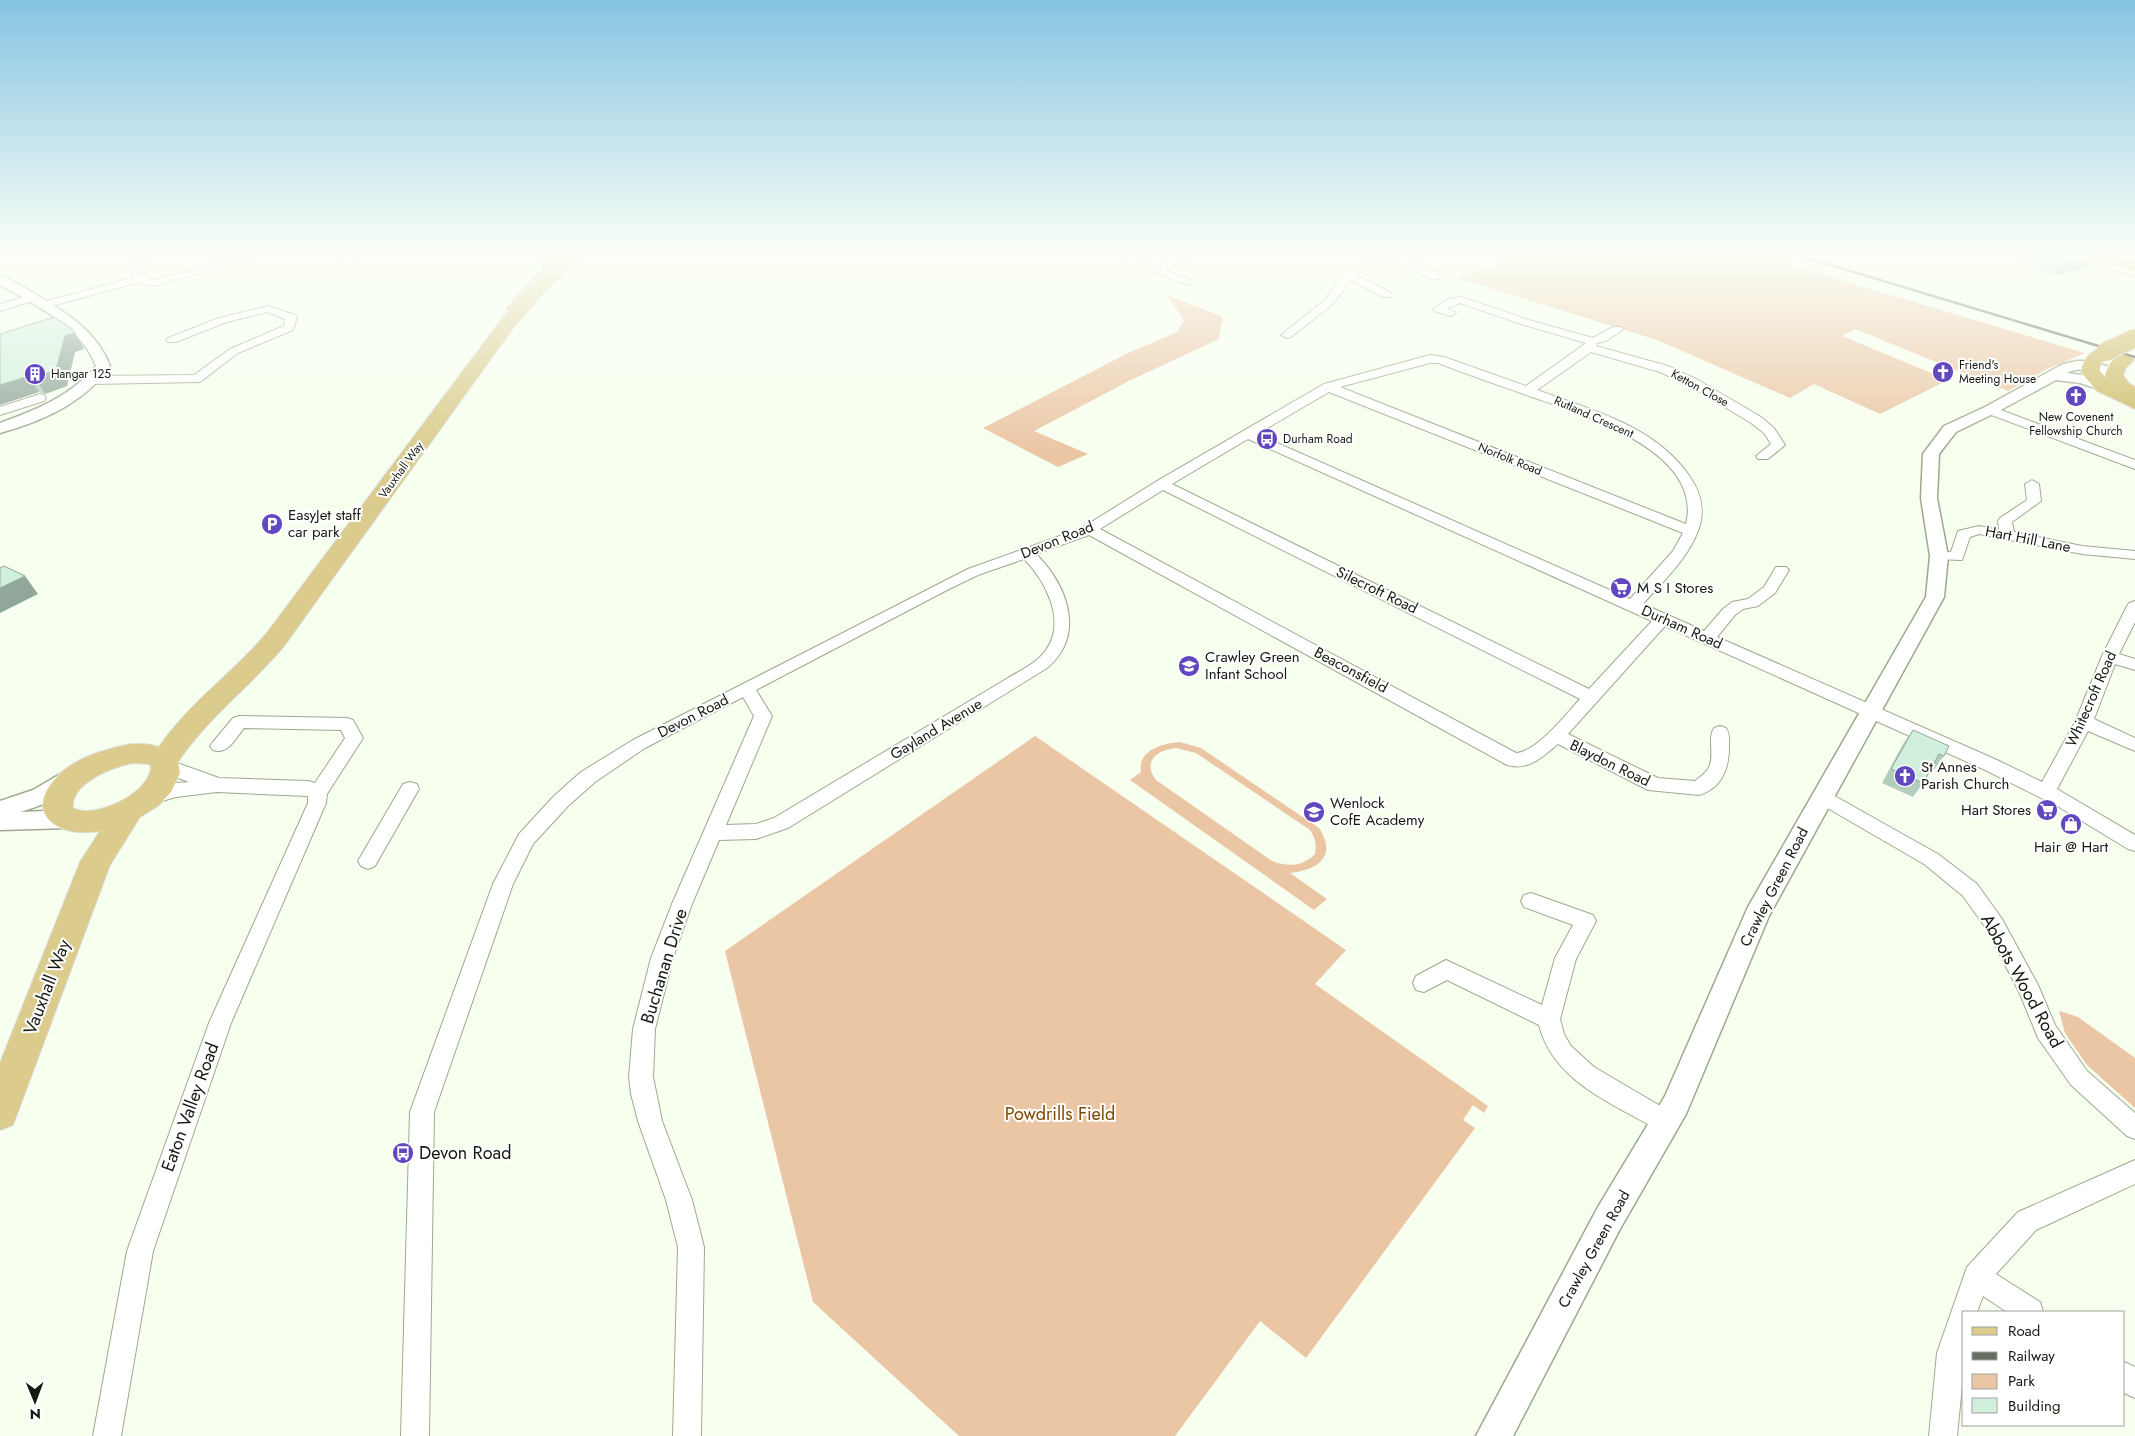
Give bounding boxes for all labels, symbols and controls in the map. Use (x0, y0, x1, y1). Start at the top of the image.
place label: Friend's Meeting House (1959, 356, 2036, 388)
church icon: Friend's Meeting House (1931, 360, 1955, 384)
building icon: Hangar 125 (23, 362, 47, 386)
place label: Hangar 125 (51, 365, 111, 383)
street label: Ketton Close (1668, 365, 1732, 411)
church icon: New Covenent Fellowship Church (2064, 384, 2088, 408)
street label: Rutland Crescent (1551, 391, 1637, 443)
place label: New Covenent Fellowship Church (2029, 408, 2123, 440)
bus stop icon: Durham Road (1255, 427, 1279, 451)
place label: Durham Road (1283, 430, 1353, 448)
street label: Vauxhall Way (374, 437, 428, 502)
street label: Norfolk Road (1475, 438, 1545, 480)
place label: EasyJet staff car park (288, 504, 362, 543)
parking icon: EasyJet staff car park (260, 512, 284, 536)
street label: Devon Road (1017, 515, 1097, 565)
street label: Hart Hill Lane (1983, 520, 2073, 558)
street label: Silecroft Road (1332, 561, 1422, 619)
supermarket icon: M S I Stores (1609, 576, 1633, 600)
place label: M S I Stores (1637, 577, 1713, 599)
street label: Durham Road (1638, 599, 1726, 655)
street label: Beaconsfield (1310, 641, 1392, 699)
place label: Crawley Green Infant School (1205, 646, 1300, 685)
street label: Whitecroft Road (2060, 647, 2122, 751)
school or university icon: Crawley Green Infant School (1177, 654, 1201, 678)
street label: Devon Road (654, 689, 732, 743)
street label: Gayland Avenue (886, 693, 986, 765)
street label: Blaydon Road (1566, 734, 1654, 792)
place label: St Annes Parish Church (1921, 756, 2009, 795)
church icon: St Annes Parish Church (1893, 764, 1917, 788)
place label: Wenlock CofE Academy (1330, 792, 1425, 831)
supermarket icon: Hart Stores (2035, 798, 2059, 822)
place label: Hart Stores (1961, 799, 2031, 821)
school or university icon: Wenlock CofE Academy (1302, 800, 1326, 824)
shop icon: Hair @ Hart (2059, 812, 2083, 836)
street label: Crawley Green Road (1734, 823, 1814, 951)
place label: Hair @ Hart (2034, 836, 2109, 858)
street label: Buchanan Drive (634, 905, 694, 1027)
street label: Abbots Wood Road (1974, 909, 2070, 1053)
street label: Vauxhall Way (17, 936, 77, 1038)
street label: Eaton Valley Road (155, 1039, 225, 1175)
park label: Powdrills Field (1005, 1101, 1115, 1127)
place label: Devon Road (419, 1140, 511, 1166)
bus stop icon: Devon Road (391, 1141, 415, 1165)
street label: Crawley Green Road (1552, 1186, 1636, 1312)
legend (1962, 1311, 2125, 1426)
text: Road (2008, 1320, 2040, 1342)
text: Railway (2008, 1345, 2055, 1367)
text: Park (2008, 1370, 2035, 1392)
north arrow (10, 1376, 60, 1426)
text: Building (2008, 1395, 2060, 1417)
text: N (29, 1404, 41, 1424)

